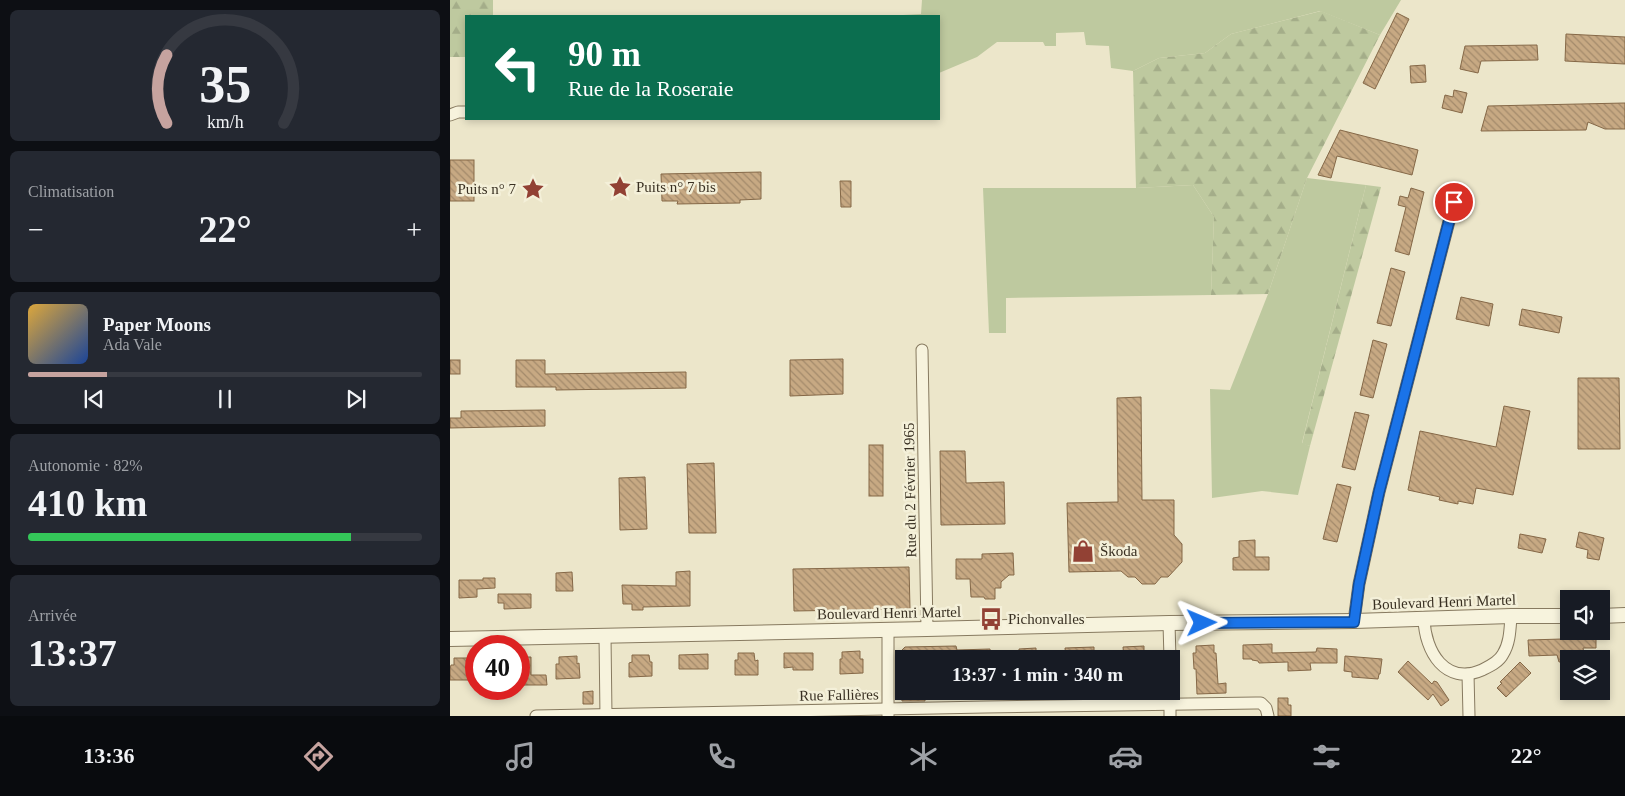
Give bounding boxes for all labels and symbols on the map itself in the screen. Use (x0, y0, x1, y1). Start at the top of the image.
place icon: Puits n° 7 bis (607, 174, 633, 200)
place icon: Puits n° 7 (520, 176, 546, 202)
place label: Puits n° 7 bis (636, 179, 716, 195)
place label: Puits n° 7 (457, 181, 516, 197)
pin (1433, 181, 1475, 223)
street label: Rue du 2 Février 1965 (901, 422, 919, 558)
shop icon: Škoda (1070, 538, 1096, 564)
place label: Škoda (1100, 543, 1138, 559)
street label: Boulevard Henri Martel (1372, 591, 1516, 613)
position arrow (1175, 596, 1227, 648)
street label: Boulevard Henri Martel (817, 604, 961, 622)
bus stop icon: Pichonvalles (978, 606, 1004, 632)
place label: Pichonvalles (1008, 611, 1085, 627)
speed limit sign: 40 (465, 635, 530, 700)
street label: Rue Fallières (799, 686, 879, 704)

